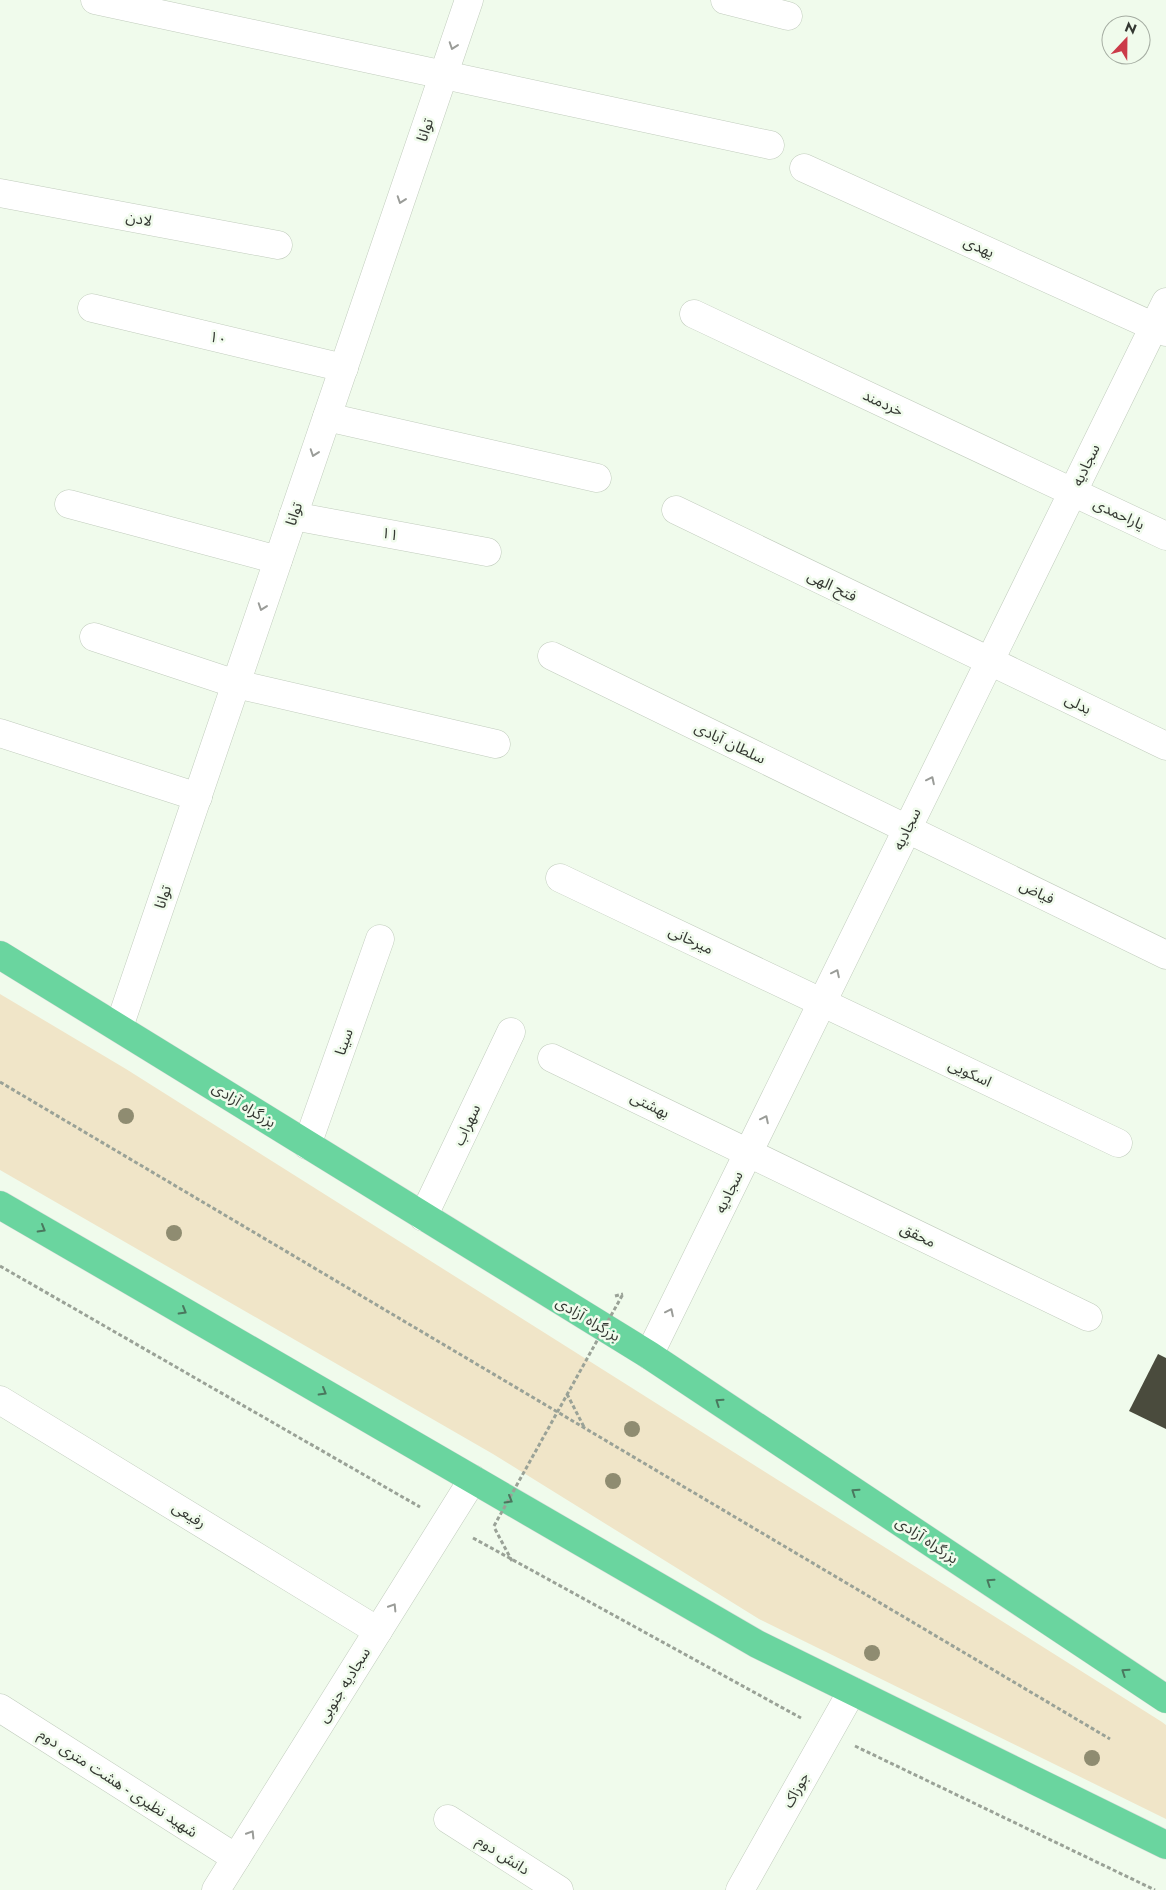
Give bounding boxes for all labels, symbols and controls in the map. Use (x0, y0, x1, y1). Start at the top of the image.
north arrow (1101, 15, 1151, 65)
text: N (1122, 17, 1140, 39)
one-way arrow (449, 41, 459, 50)
street label: توانا (411, 115, 439, 145)
one-way arrow (397, 195, 407, 204)
street label: لادن (124, 206, 154, 232)
street label: یهدی (960, 231, 998, 263)
street label: ۱۰ (207, 325, 229, 351)
street label: خردمند (859, 384, 907, 422)
street label: سجادیه (1066, 440, 1106, 490)
one-way arrow (310, 448, 320, 457)
street label: یاراحمدی (1090, 493, 1148, 535)
street label: توانا (280, 499, 308, 529)
street label: ۱۱ (379, 522, 401, 546)
street label: فتح الهی (803, 565, 861, 608)
one-way arrow (258, 602, 268, 611)
street label: بدلی (1061, 688, 1095, 720)
street label: سلطان آبادی (691, 716, 769, 770)
one-way arrow (925, 776, 935, 785)
street label: سجادیه (887, 804, 927, 854)
street label: فیاض (1016, 874, 1058, 910)
street label: توانا (149, 882, 177, 912)
street label: میرخانی (665, 920, 717, 960)
one-way arrow (830, 969, 840, 978)
street label: سینا (329, 1025, 359, 1058)
street label: اسکویی (945, 1053, 995, 1093)
street label: بزرگراه آزادی (208, 1077, 280, 1133)
street label: بهشتی (627, 1086, 673, 1124)
street label: سهراب (448, 1100, 486, 1149)
one-way arrow (759, 1115, 769, 1124)
street label: سجادیه (709, 1167, 749, 1217)
street label: محقق (897, 1217, 939, 1253)
one-way arrow (37, 1223, 46, 1233)
street label: بزرگراه آزادی (552, 1291, 624, 1347)
one-way arrow (177, 1304, 186, 1314)
one-way arrow (664, 1308, 674, 1317)
one-way arrow (318, 1386, 327, 1396)
one-way arrow (715, 1399, 725, 1408)
one-way arrow (851, 1489, 860, 1498)
one-way arrow (504, 1494, 513, 1504)
street label: رفیعی (168, 1496, 210, 1534)
street label: بزرگراه آزادی (891, 1511, 963, 1569)
one-way arrow (986, 1579, 996, 1588)
one-way arrow (387, 1604, 396, 1613)
street label: سجادیه جنوبی (312, 1643, 376, 1727)
one-way arrow (1122, 1668, 1131, 1678)
street label: شهید نظیری - هشت متری دوم (34, 1723, 202, 1843)
street label: جوزاک (777, 1768, 815, 1812)
one-way arrow (245, 1830, 254, 1839)
street label: دانش دوم (472, 1830, 534, 1880)

